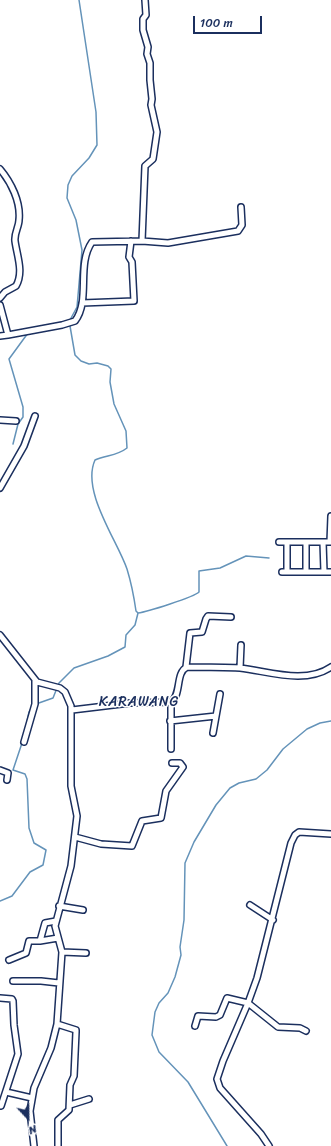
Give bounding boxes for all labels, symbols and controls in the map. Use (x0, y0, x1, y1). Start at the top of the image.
scale bar (195, 8, 264, 34)
text: 100 m (200, 12, 233, 34)
district label: KARAWANG (98, 694, 180, 710)
north arrow (8, 1098, 48, 1138)
text: N (26, 1119, 40, 1140)

